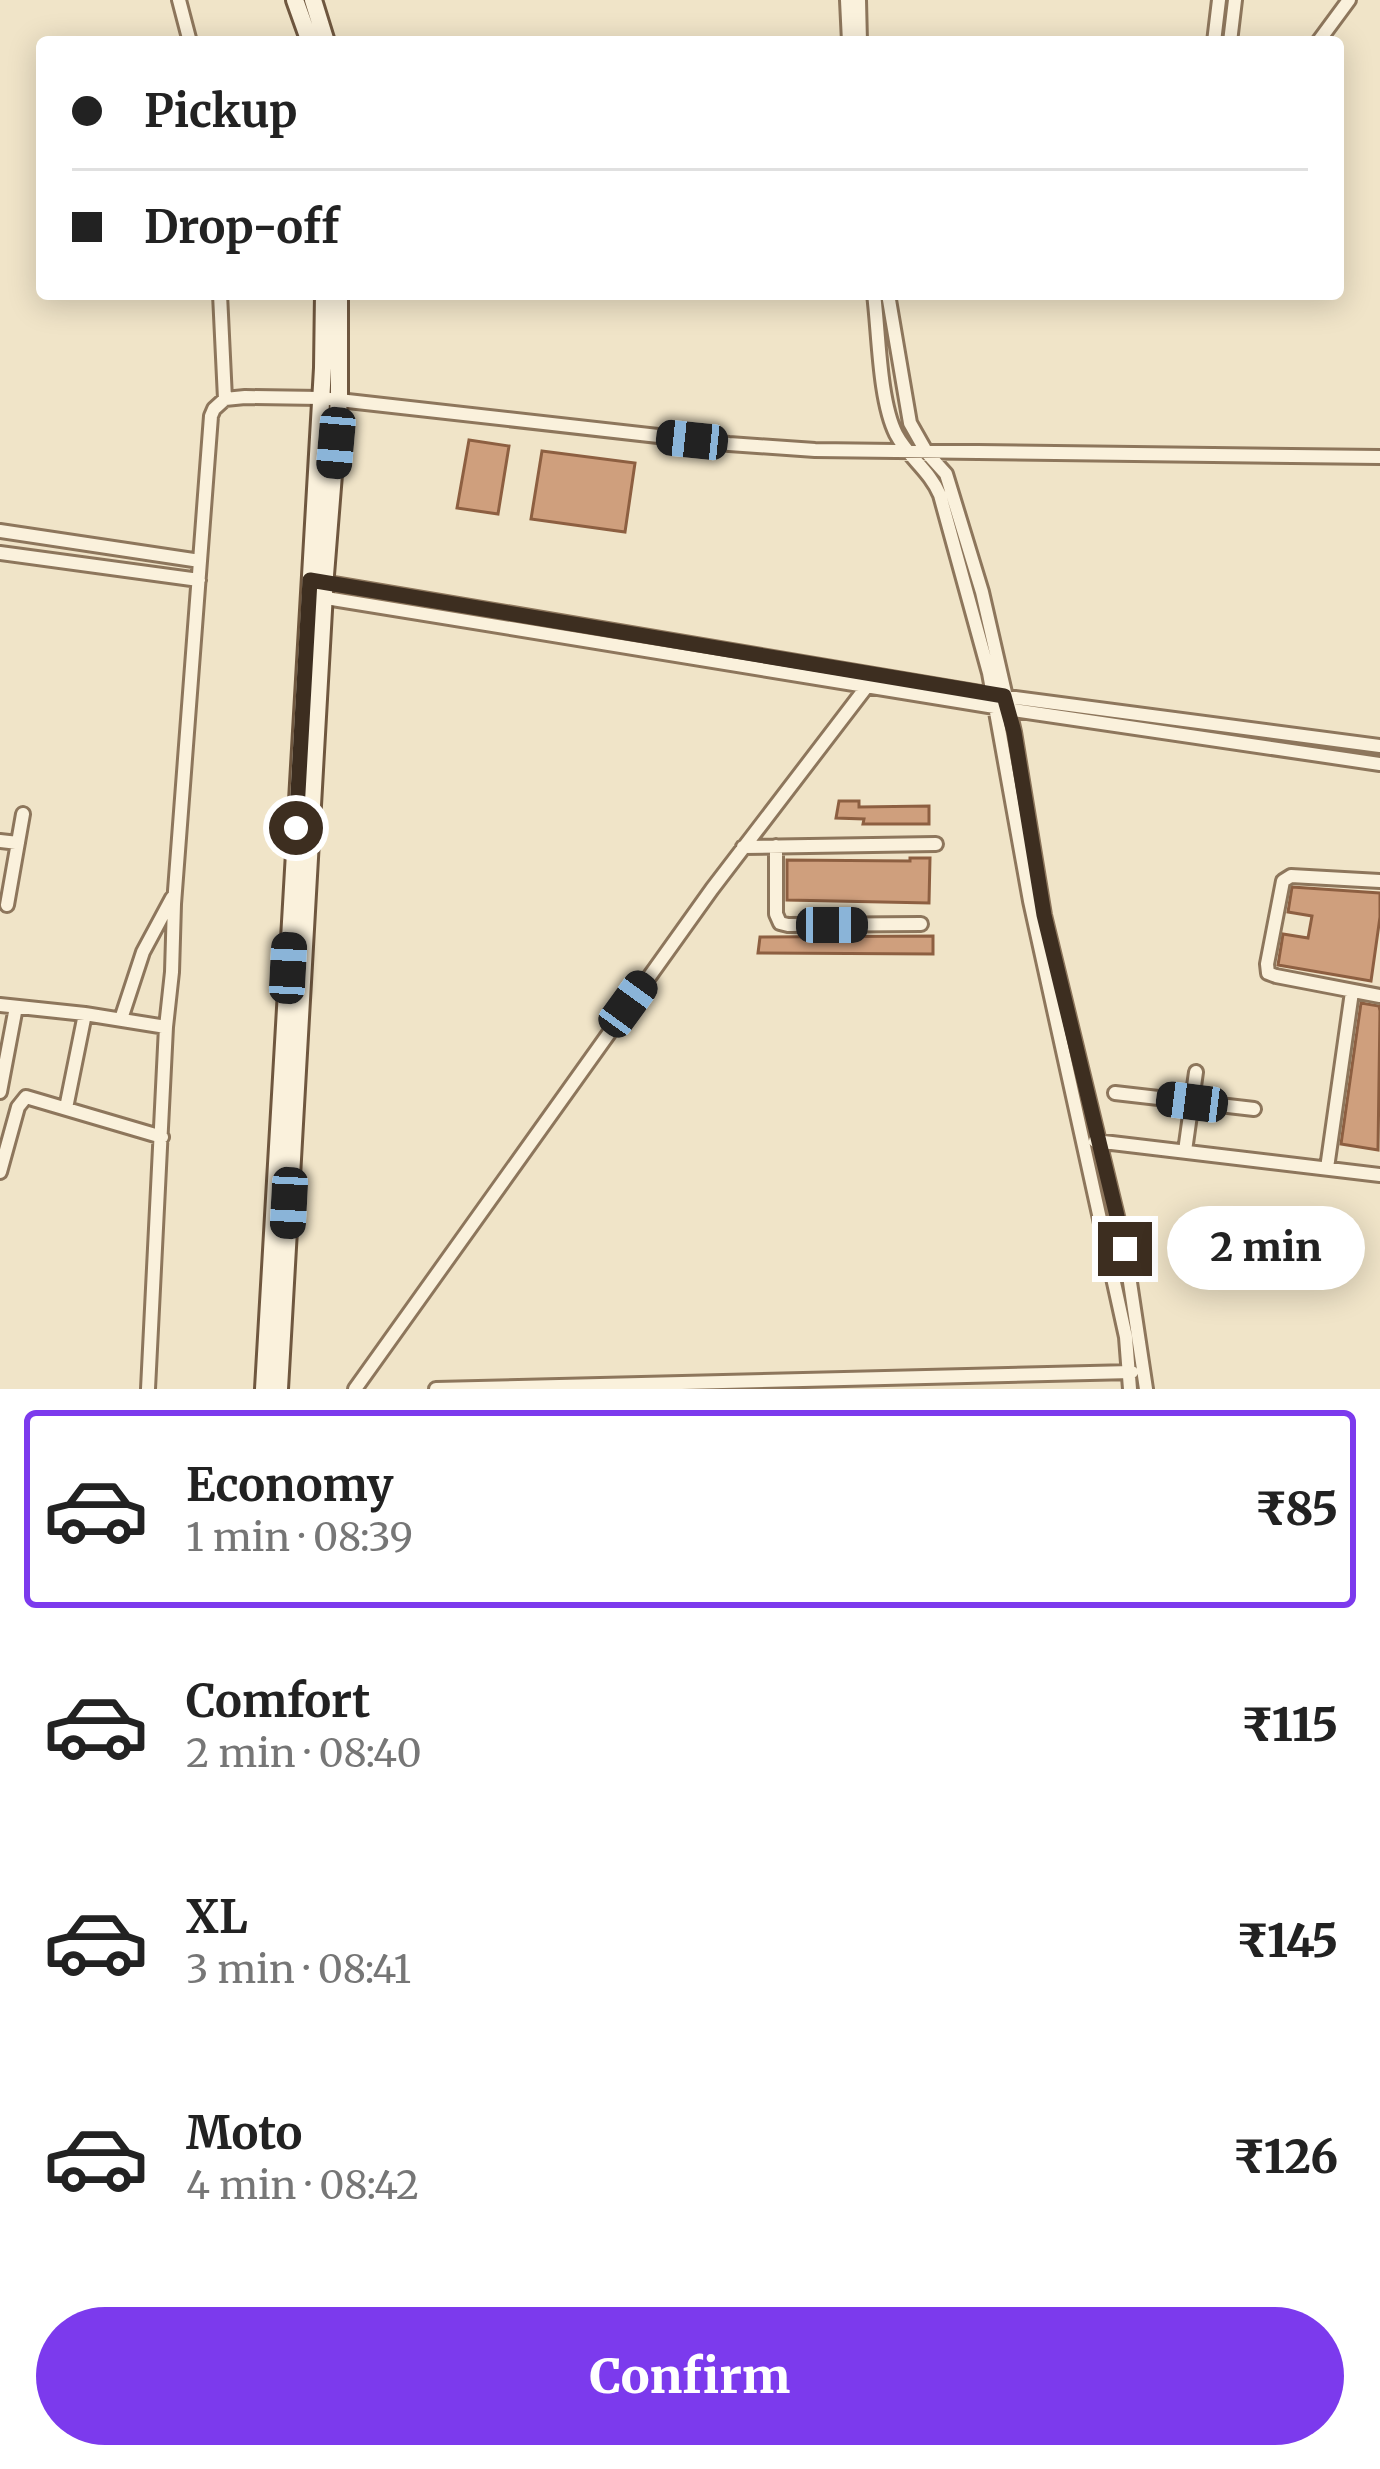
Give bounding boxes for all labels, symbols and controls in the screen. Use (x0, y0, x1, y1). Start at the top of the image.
text: Pickup (144, 83, 298, 139)
text: Drop-off (144, 199, 339, 255)
car (315, 406, 357, 480)
car (654, 418, 730, 462)
route start (269, 801, 323, 855)
car (796, 907, 868, 943)
car (268, 931, 308, 1005)
car (592, 964, 664, 1044)
car (1154, 1080, 1230, 1124)
car (269, 1166, 309, 1240)
callout: 2 min (1167, 1207, 1365, 1291)
route end (1098, 1222, 1152, 1276)
text: 2 min (1210, 1223, 1322, 1272)
icon: car (42, 1455, 150, 1563)
text: Economy (186, 1457, 394, 1513)
text: ₹85 (1255, 1481, 1338, 1537)
text: 1 min · 08:39 (186, 1513, 413, 1562)
icon: car (42, 1671, 150, 1779)
text: Comfort (186, 1673, 370, 1729)
text: ₹115 (1241, 1697, 1338, 1753)
text: 2 min · 08:40 (186, 1729, 422, 1778)
icon: car (42, 1887, 150, 1995)
text: XL (186, 1889, 248, 1945)
text: ₹145 (1236, 1913, 1338, 1969)
text: 3 min · 08:41 (186, 1945, 411, 1994)
icon: car (42, 2103, 150, 2211)
text: Moto (186, 2105, 302, 2161)
text: ₹126 (1233, 2129, 1338, 2185)
text: 4 min · 08:42 (186, 2161, 419, 2210)
button: Confirm (36, 2307, 1344, 2445)

